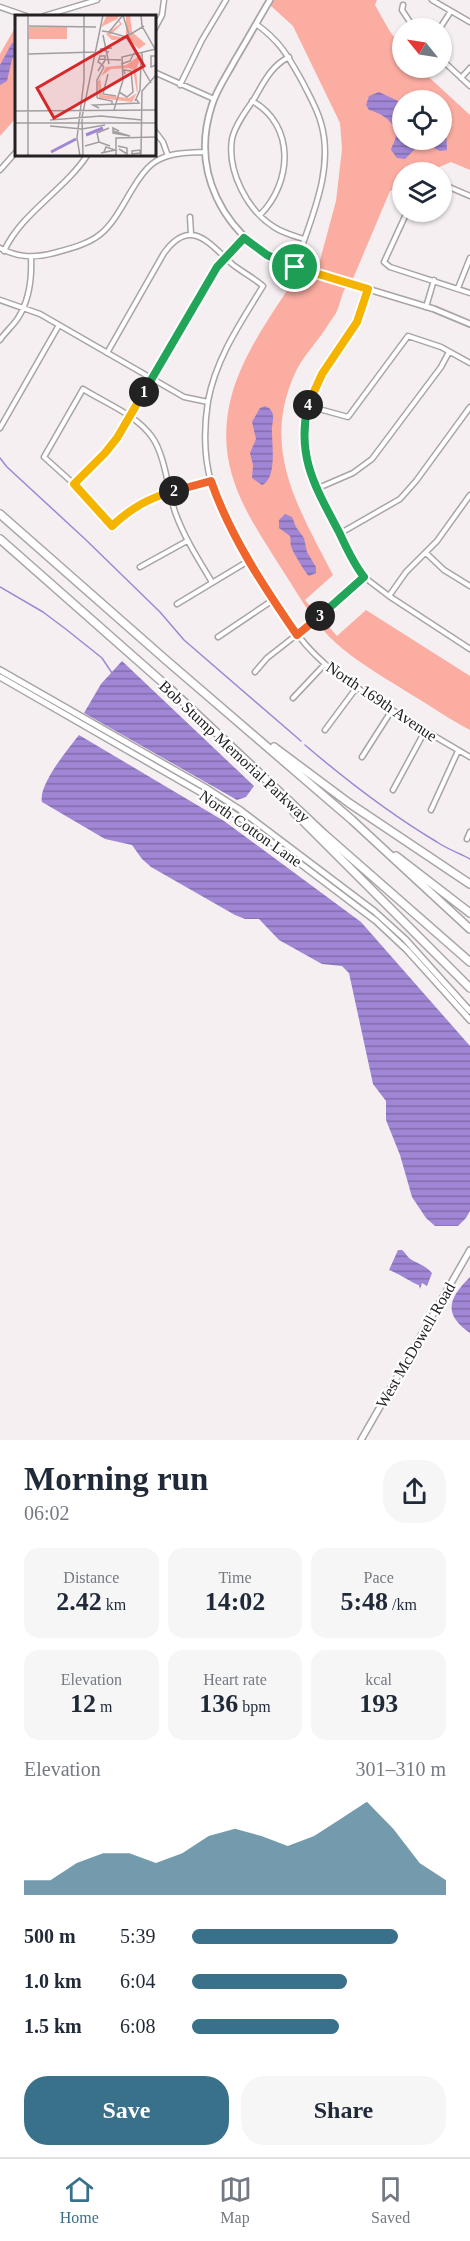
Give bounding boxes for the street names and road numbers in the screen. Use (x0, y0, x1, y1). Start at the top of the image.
street label: North 169th Avenue (323, 658, 440, 745)
street label: Bob Stump Memorial Parkway (155, 677, 313, 826)
street label: North Cotton Lane (196, 787, 305, 870)
street label: West McDowell Road (373, 1280, 458, 1411)

